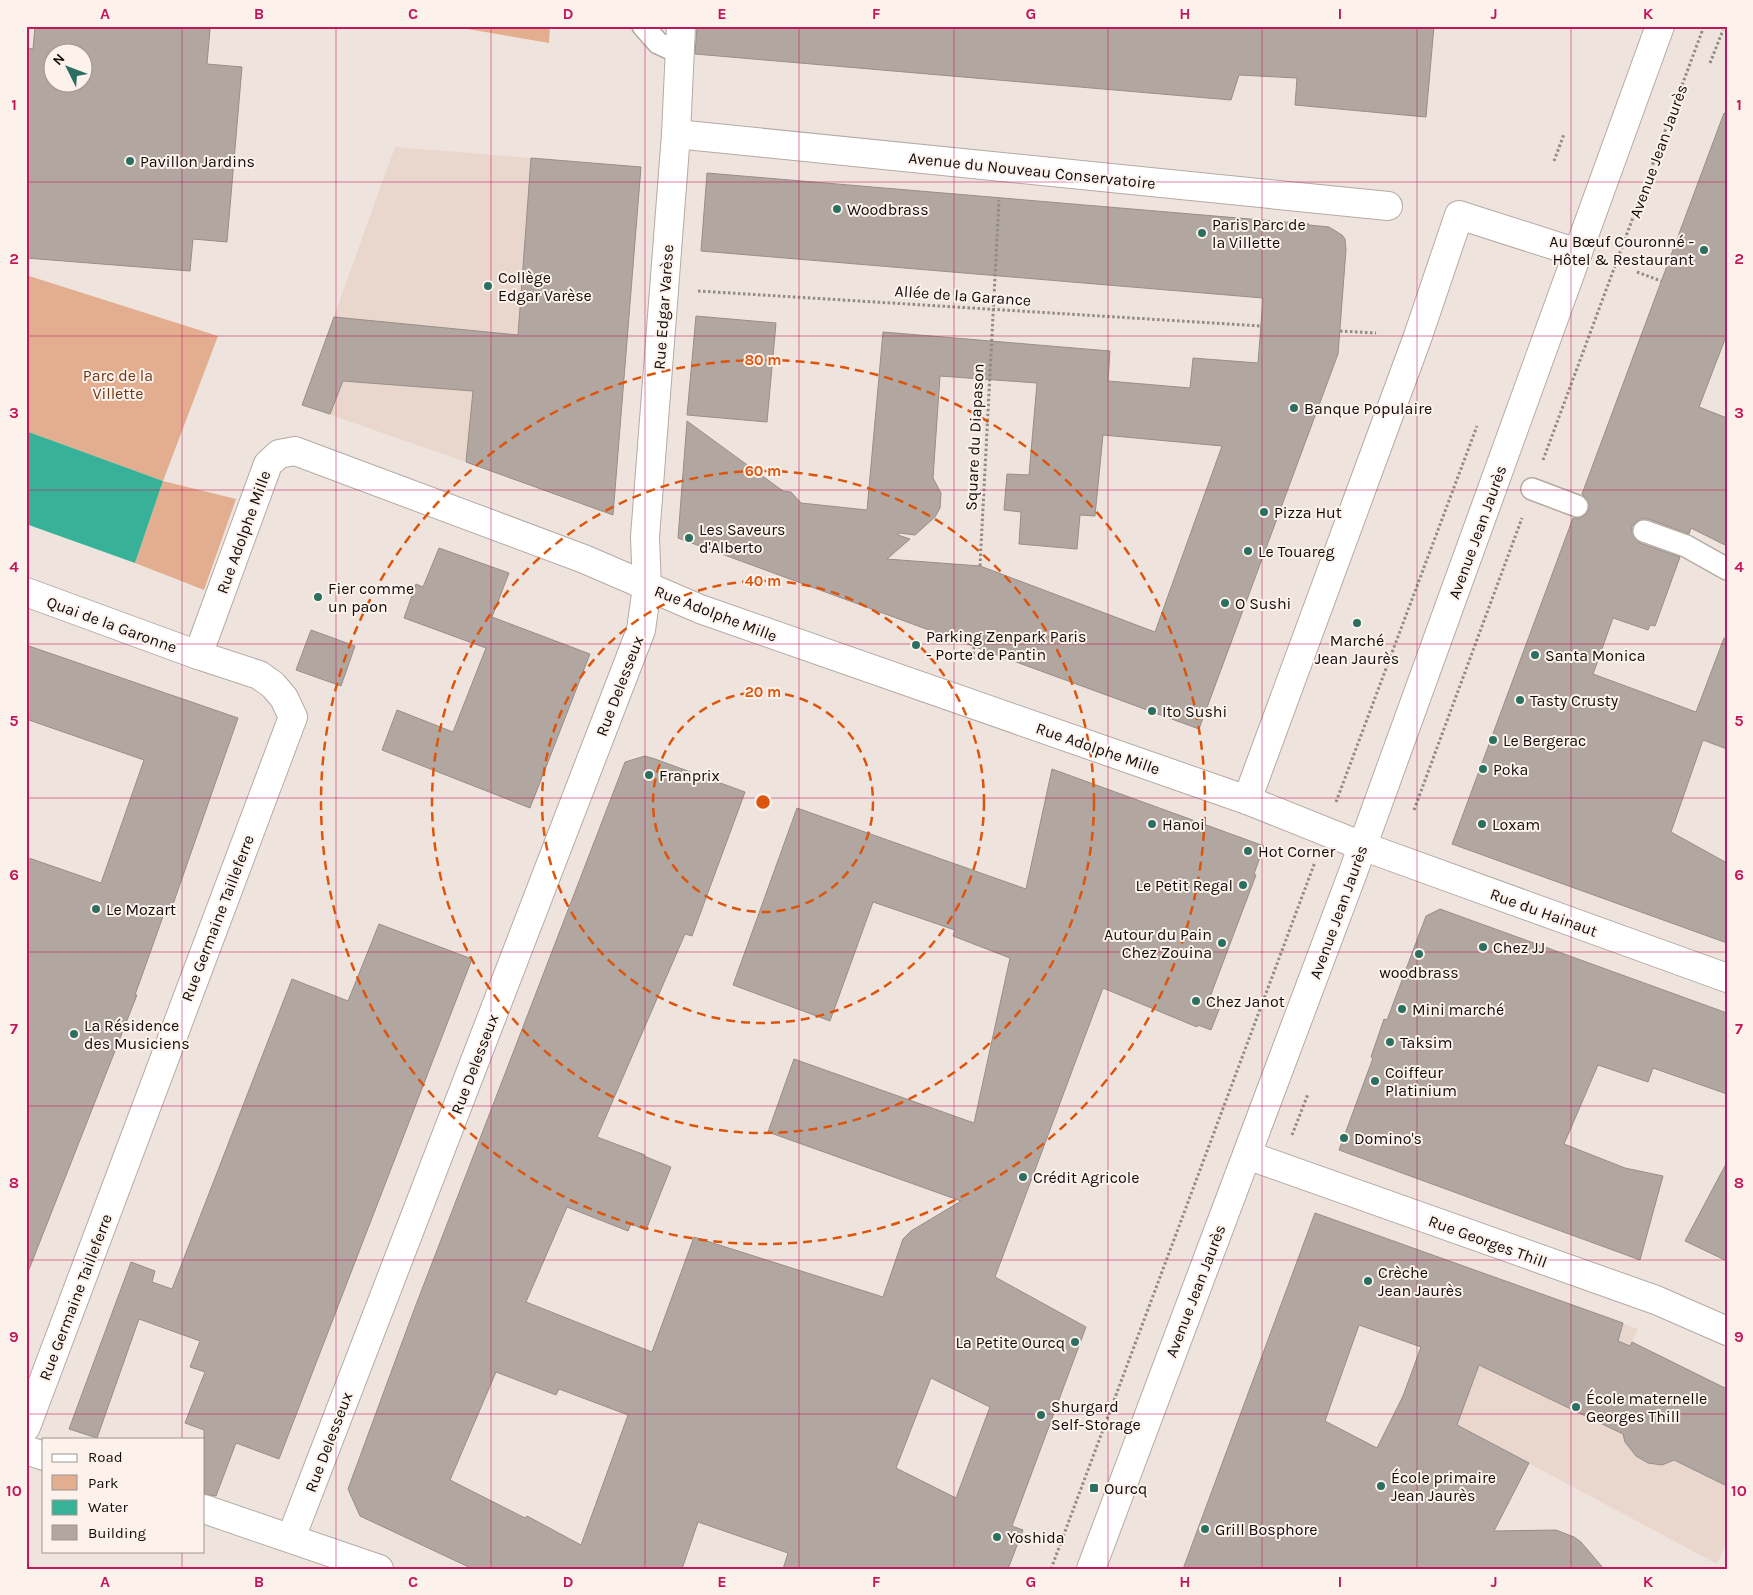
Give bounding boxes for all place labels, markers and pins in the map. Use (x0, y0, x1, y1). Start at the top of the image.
place label: Pavillon Jardins (140, 152, 255, 171)
marker: Pavillon Jardins (124, 155, 136, 167)
place label: Woodbrass (847, 200, 929, 219)
marker: Woodbrass (831, 203, 843, 215)
place label: Paris Parc de la Villette (1212, 215, 1306, 252)
marker: Paris Parc de la Villette (1196, 227, 1208, 239)
place label: Au Bœuf Couronné - Hôtel & Restaurant (1549, 232, 1694, 269)
marker: Au Bœuf Couronné - Hôtel & Restaurant (1698, 244, 1710, 256)
place label: Collège Edgar Varèse (498, 268, 592, 305)
marker: Collège Edgar Varèse (482, 280, 494, 292)
place label: Banque Populaire (1304, 399, 1432, 418)
marker: Banque Populaire (1288, 402, 1300, 414)
place label: Pizza Hut (1274, 503, 1342, 522)
marker: Pizza Hut (1258, 506, 1270, 518)
place label: Les Saveurs d'Alberto (699, 520, 786, 557)
marker: Les Saveurs d'Alberto (683, 532, 695, 544)
place label: Le Touareg (1258, 542, 1335, 561)
marker: Le Touareg (1242, 545, 1254, 557)
place label: Fier comme un paon (328, 579, 414, 616)
marker: Fier comme un paon (312, 591, 324, 603)
place label: O Sushi (1235, 594, 1291, 613)
marker: O Sushi (1219, 597, 1231, 609)
marker: Marché Jean Jaurès (1351, 617, 1363, 629)
place label: Parking Zenpark Paris - Porte de Pantin (926, 627, 1086, 664)
place label: Marché Jean Jaurès (1315, 631, 1399, 668)
marker: Parking Zenpark Paris - Porte de Pantin (910, 639, 922, 651)
place label: Santa Monica (1545, 646, 1646, 665)
marker: Santa Monica (1529, 649, 1541, 661)
place label: Tasty Crusty (1530, 691, 1619, 710)
marker: Tasty Crusty (1514, 694, 1526, 706)
place label: Ito Sushi (1162, 702, 1227, 721)
marker: Ito Sushi (1146, 705, 1158, 717)
place label: Le Bergerac (1503, 731, 1586, 750)
marker: Le Bergerac (1487, 734, 1499, 746)
place label: Poka (1493, 760, 1528, 779)
marker: Poka (1477, 763, 1489, 775)
place label: Franprix (659, 766, 720, 785)
marker: Franprix (643, 769, 655, 781)
centre of rings (754, 793, 772, 811)
place label: Hanoi (1162, 815, 1205, 834)
place label: Loxam (1492, 815, 1540, 834)
marker: Hanoi (1146, 818, 1158, 830)
marker: Loxam (1476, 818, 1488, 830)
place label: Hot Corner (1258, 842, 1335, 861)
marker: Hot Corner (1242, 845, 1254, 857)
place label: Le Petit Regal (1135, 876, 1233, 895)
marker: Le Petit Regal (1237, 879, 1249, 891)
place label: Le Mozart (106, 900, 176, 919)
marker: Le Mozart (90, 903, 102, 915)
place label: Autour du Pain Chez Zouina (1104, 925, 1212, 962)
marker: Autour du Pain Chez Zouina (1216, 937, 1228, 949)
place label: Chez JJ (1493, 938, 1545, 957)
marker: Chez JJ (1477, 941, 1489, 953)
marker: woodbrass (1413, 948, 1425, 960)
place label: woodbrass (1379, 963, 1459, 982)
place label: Chez Janot (1206, 992, 1285, 1011)
marker: Chez Janot (1190, 995, 1202, 1007)
place label: Mini marché (1412, 1000, 1504, 1019)
marker: Mini marché (1396, 1003, 1408, 1015)
place label: La Résidence des Musiciens (84, 1016, 190, 1053)
marker: La Résidence des Musiciens (68, 1028, 80, 1040)
place label: Taksim (1400, 1033, 1453, 1052)
marker: Taksim (1384, 1036, 1396, 1048)
place label: Coiffeur Platinium (1385, 1063, 1457, 1100)
marker: Coiffeur Platinium (1369, 1075, 1381, 1087)
place label: Domino's (1354, 1129, 1422, 1148)
marker: Domino's (1338, 1132, 1350, 1144)
place label: Crédit Agricole (1033, 1168, 1139, 1187)
marker: Crédit Agricole (1017, 1171, 1029, 1183)
place label: Crèche Jean Jaurès (1378, 1263, 1462, 1300)
marker: Crèche Jean Jaurès (1362, 1275, 1374, 1287)
place label: La Petite Ourcq (956, 1333, 1065, 1352)
marker: La Petite Ourcq (1069, 1336, 1081, 1348)
place label: École maternelle Georges Thill (1586, 1389, 1707, 1426)
place label: Shurgard Self-Storage (1051, 1397, 1141, 1434)
marker: École maternelle Georges Thill (1570, 1401, 1582, 1413)
marker: Shurgard Self-Storage (1035, 1409, 1047, 1421)
place label: École primaire Jean Jaurès (1391, 1468, 1496, 1505)
place label: Ourcq (1104, 1479, 1147, 1498)
marker: École primaire Jean Jaurès (1375, 1480, 1387, 1492)
marker: Ourcq (1088, 1482, 1100, 1494)
place label: Grill Bosphore (1215, 1520, 1317, 1539)
marker: Grill Bosphore (1199, 1523, 1211, 1535)
place label: Yoshida (1007, 1528, 1065, 1547)
marker: Yoshida (991, 1531, 1003, 1543)

